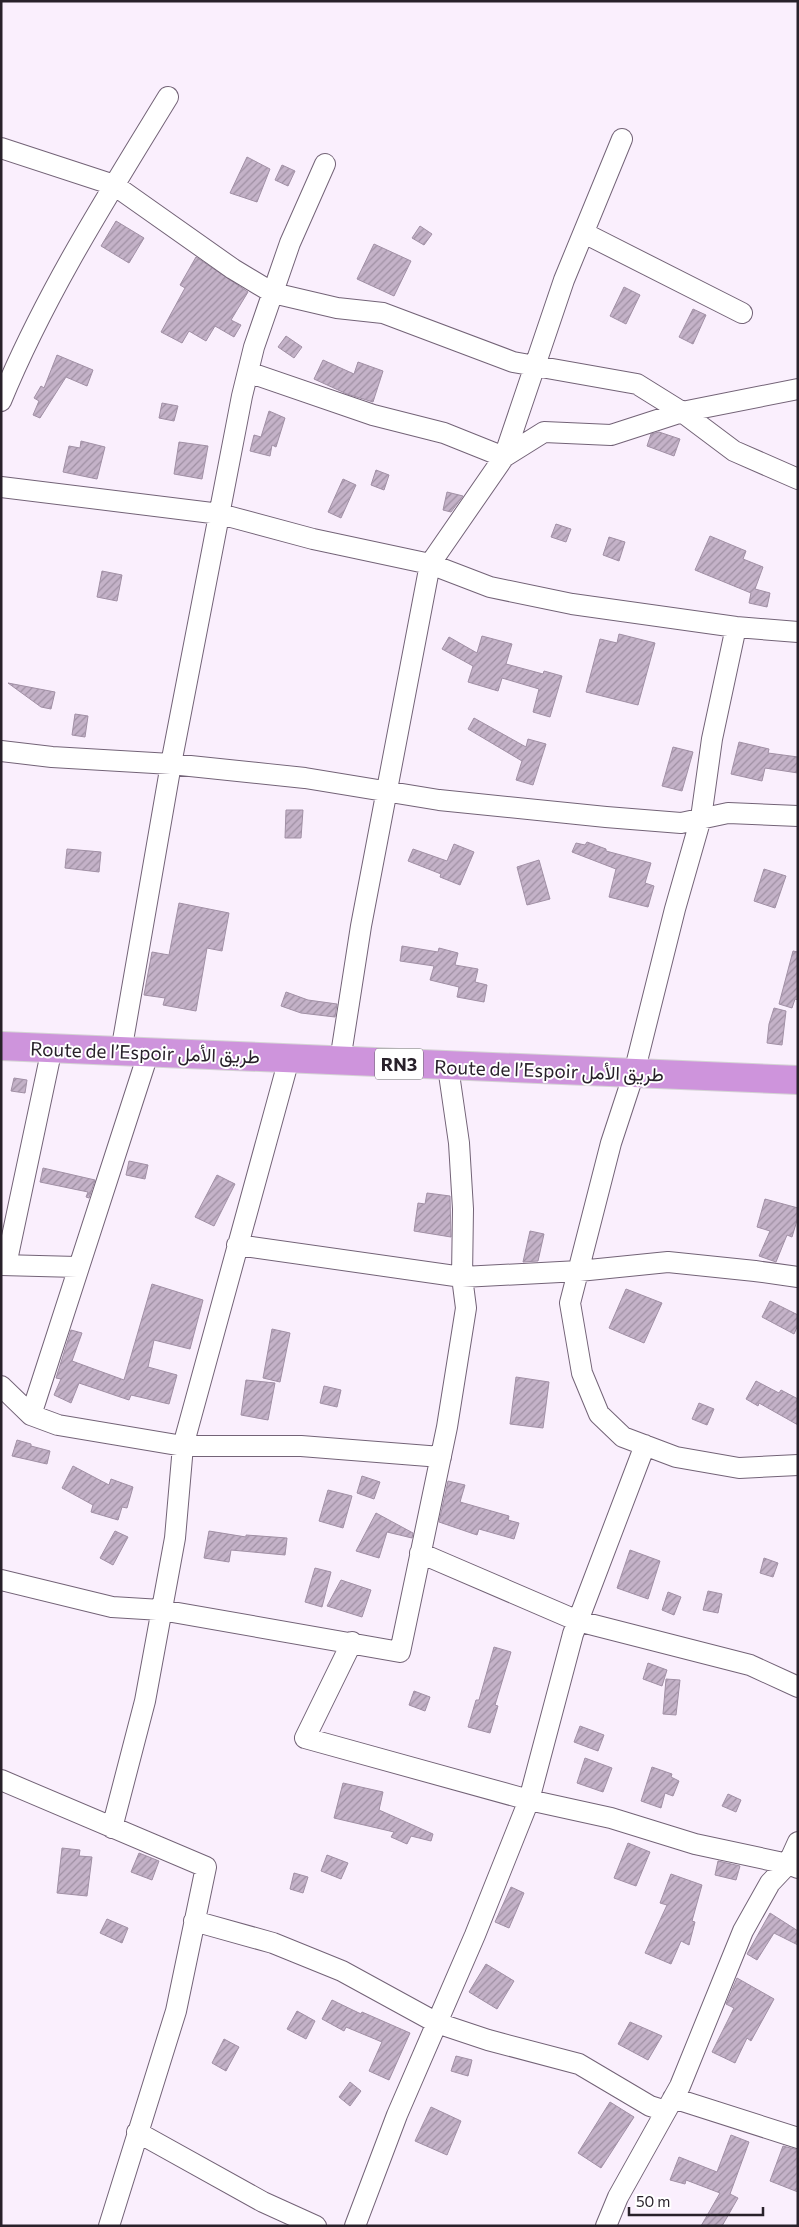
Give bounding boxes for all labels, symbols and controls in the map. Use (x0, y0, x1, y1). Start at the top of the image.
street label: Route de l’Espoir طريق الأمل (30, 1036, 260, 1069)
road number: RN3 (375, 1048, 423, 1080)
street label: Route de l’Espoir طريق الأمل (434, 1054, 664, 1087)
scale bar (629, 2184, 763, 2216)
text: 50 m (636, 2192, 670, 2210)

